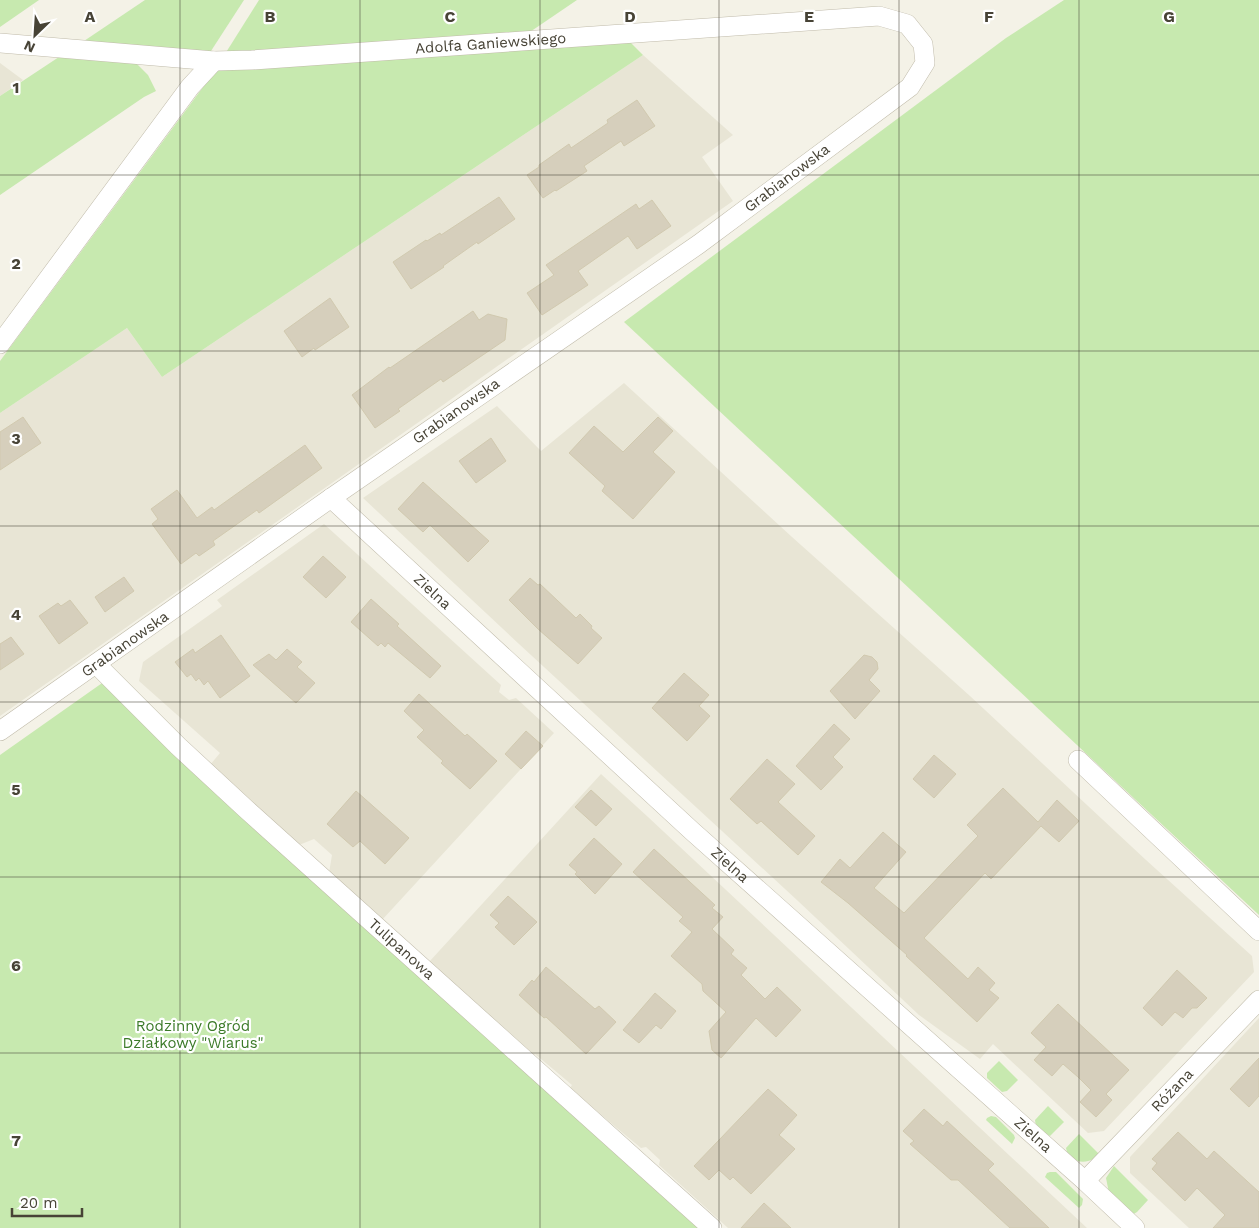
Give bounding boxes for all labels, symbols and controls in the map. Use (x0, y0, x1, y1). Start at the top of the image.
text: A (85, 7, 96, 26)
text: B (265, 7, 276, 26)
text: C (445, 7, 456, 26)
text: D (624, 7, 636, 26)
text: E (804, 7, 814, 26)
text: F (984, 7, 994, 26)
text: G (1163, 7, 1175, 26)
north arrow (10, 10, 60, 60)
street label: Adolfa Ganiewskiego (415, 29, 567, 58)
text: N (21, 37, 38, 56)
text: 1 (13, 78, 19, 97)
street label: Grabianowska (741, 140, 834, 216)
text: 2 (11, 254, 21, 273)
street label: Grabianowska (409, 374, 503, 448)
text: 3 (11, 429, 21, 448)
street label: Zielna (410, 570, 455, 614)
text: 4 (11, 605, 21, 624)
street label: Grabianowska (78, 607, 172, 681)
text: 5 (11, 780, 21, 799)
street label: Zielna (707, 843, 753, 887)
street label: Tulipanowa (365, 915, 439, 984)
text: 6 (11, 956, 21, 975)
park label: Rodzinny Ogród Działkowy "Wiarus" (123, 1017, 263, 1052)
street label: Różana (1147, 1064, 1198, 1115)
street label: Zielna (1011, 1113, 1056, 1157)
text: 7 (11, 1131, 21, 1150)
scale bar (12, 1186, 82, 1218)
text: 20 m (20, 1194, 58, 1212)

